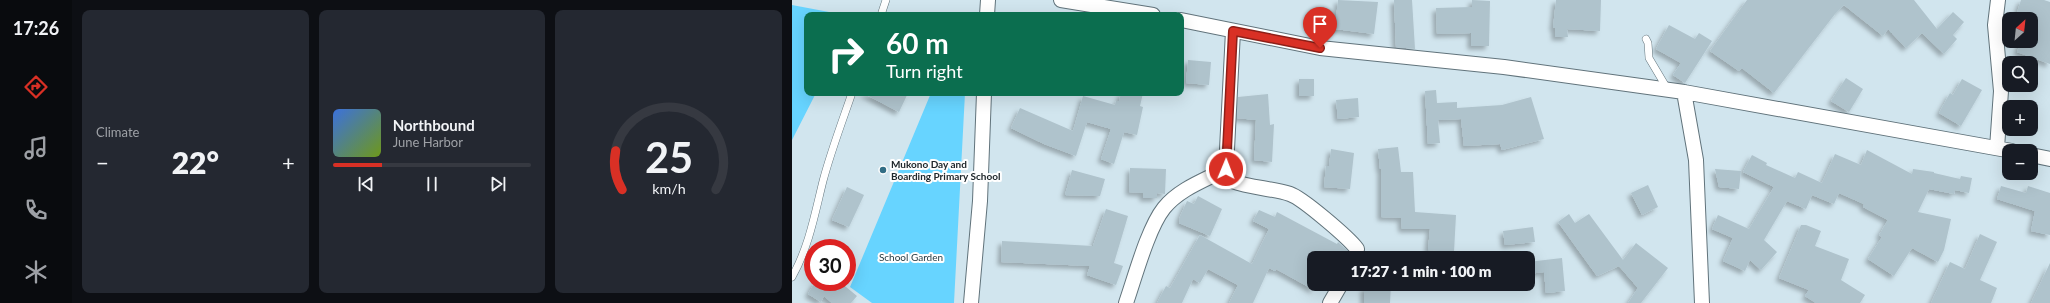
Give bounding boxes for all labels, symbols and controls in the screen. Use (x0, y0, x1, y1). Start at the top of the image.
pin (1303, 7.0, 1337, 48)
north arrow (2002, 12, 2038, 48)
map controls (2002, 12, 2038, 180)
icon: arrive (1309, 13, 1331, 35)
text: 17:26 (13, 17, 59, 39)
text: 60 m (886, 26, 949, 60)
icon: right (820, 28, 872, 80)
button: search (2002, 56, 2038, 92)
text: Turn right (886, 60, 963, 82)
icon: directions (22, 73, 50, 101)
button: + (2002, 100, 2038, 136)
text: Northbound (393, 116, 475, 134)
text: Climate (96, 124, 139, 140)
text: 25 (645, 131, 693, 181)
icon: music (22, 134, 50, 162)
text: June Harbor (393, 134, 463, 150)
text: 22° (172, 144, 219, 180)
button: − (2002, 144, 2038, 180)
position arrow (1205, 148, 1247, 190)
text: − (96, 149, 109, 176)
text: + (282, 149, 295, 176)
place label: Mukono Day and Boarding Primary School (891, 158, 1000, 182)
marker: Mukono Day and Boarding Primary School (878, 165, 888, 175)
icon: previous (355, 173, 377, 195)
icon: pause (421, 173, 443, 195)
icon: next (487, 173, 509, 195)
text: km/h (652, 179, 685, 196)
icon: phone (22, 196, 50, 224)
speed limit sign: 30 (804, 239, 856, 291)
park label: School Garden (879, 251, 943, 263)
icon: climate (22, 258, 50, 286)
text: 17:27 · 1 min · 100 m (1350, 262, 1492, 280)

